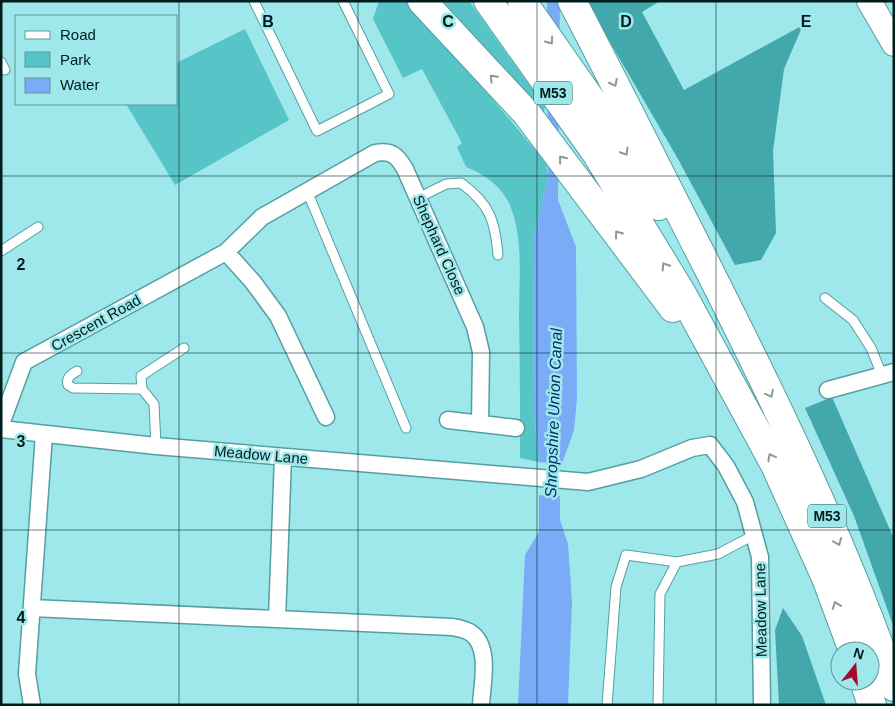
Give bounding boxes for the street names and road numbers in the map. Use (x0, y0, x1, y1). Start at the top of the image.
road number: M53 (534, 82, 572, 105)
street label: Shephard Close (410, 192, 469, 297)
street label: Crescent Road (48, 291, 144, 354)
street label: Meadow Lane (213, 442, 309, 467)
road number: M53 (808, 504, 846, 528)
street label: Meadow Lane (751, 563, 770, 657)

